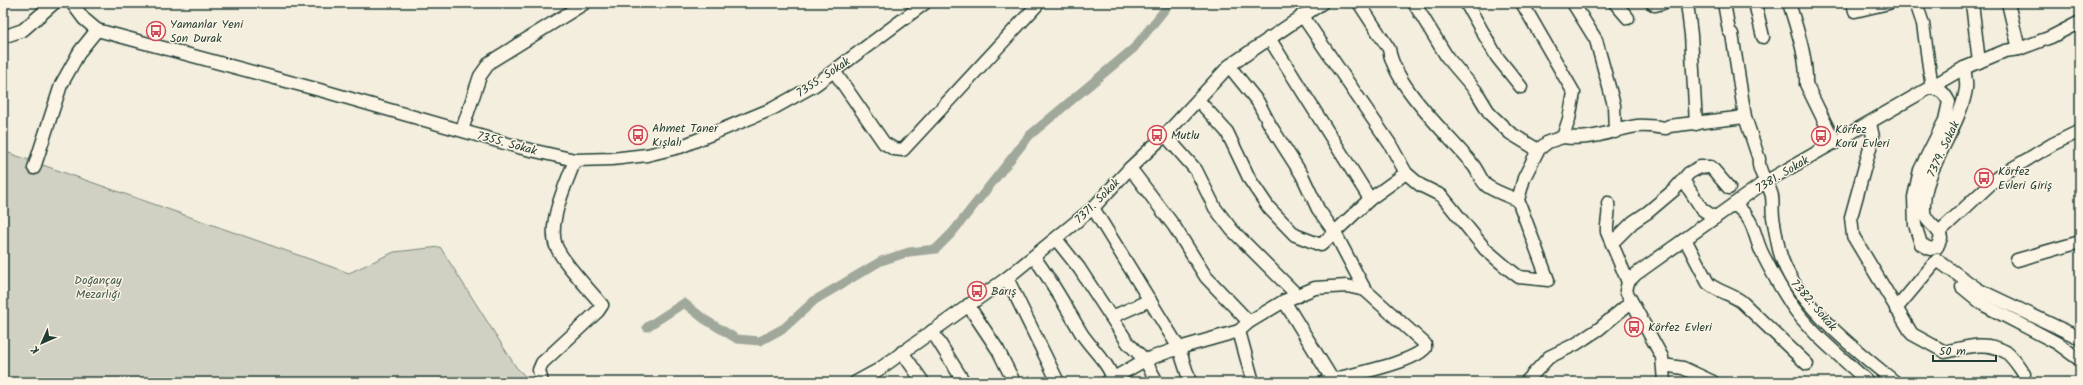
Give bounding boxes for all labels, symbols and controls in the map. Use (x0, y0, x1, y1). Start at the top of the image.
place label: Yamanlar Yeni Son Durak (170, 15, 244, 48)
bus stop icon: Yamanlar Yeni Son Durak (145, 20, 167, 42)
street label: 7355. Sokak (792, 52, 854, 103)
street label: 7379. Sokak (1922, 118, 1965, 180)
place label: Ahmet Taner Kışlalı (652, 119, 719, 152)
place label: Körfez Koru Evleri (1835, 120, 1890, 153)
bus stop icon: Ahmet Taner Kışlalı (627, 124, 649, 146)
bus stop icon: Mutlu (1146, 124, 1168, 146)
bus stop icon: Körfez Koru Evleri (1810, 125, 1832, 147)
street label: 7355. Sokak (475, 126, 539, 161)
place label: Mutlu (1171, 126, 1200, 145)
street label: 7381. Sokak (1752, 151, 1813, 198)
place label: Körfez Evleri Giriş (1998, 162, 2052, 195)
bus stop icon: Körfez Evleri Giriş (1973, 167, 1995, 189)
street label: 7371. Sokak (1070, 174, 1125, 229)
park label: Doğançay Mezarlığı (74, 271, 122, 304)
street label: 7382: Sokak (1786, 275, 1842, 336)
bus stop icon: Barış (966, 280, 988, 302)
place label: Barış (991, 282, 1016, 301)
bus stop icon: Körfez Evleri (1623, 316, 1645, 338)
place label: Körfez Evleri (1648, 318, 1713, 337)
north arrow (22, 323, 62, 363)
scale bar (1933, 337, 1996, 363)
text: K (27, 340, 44, 358)
text: 50 m (1939, 342, 1966, 361)

